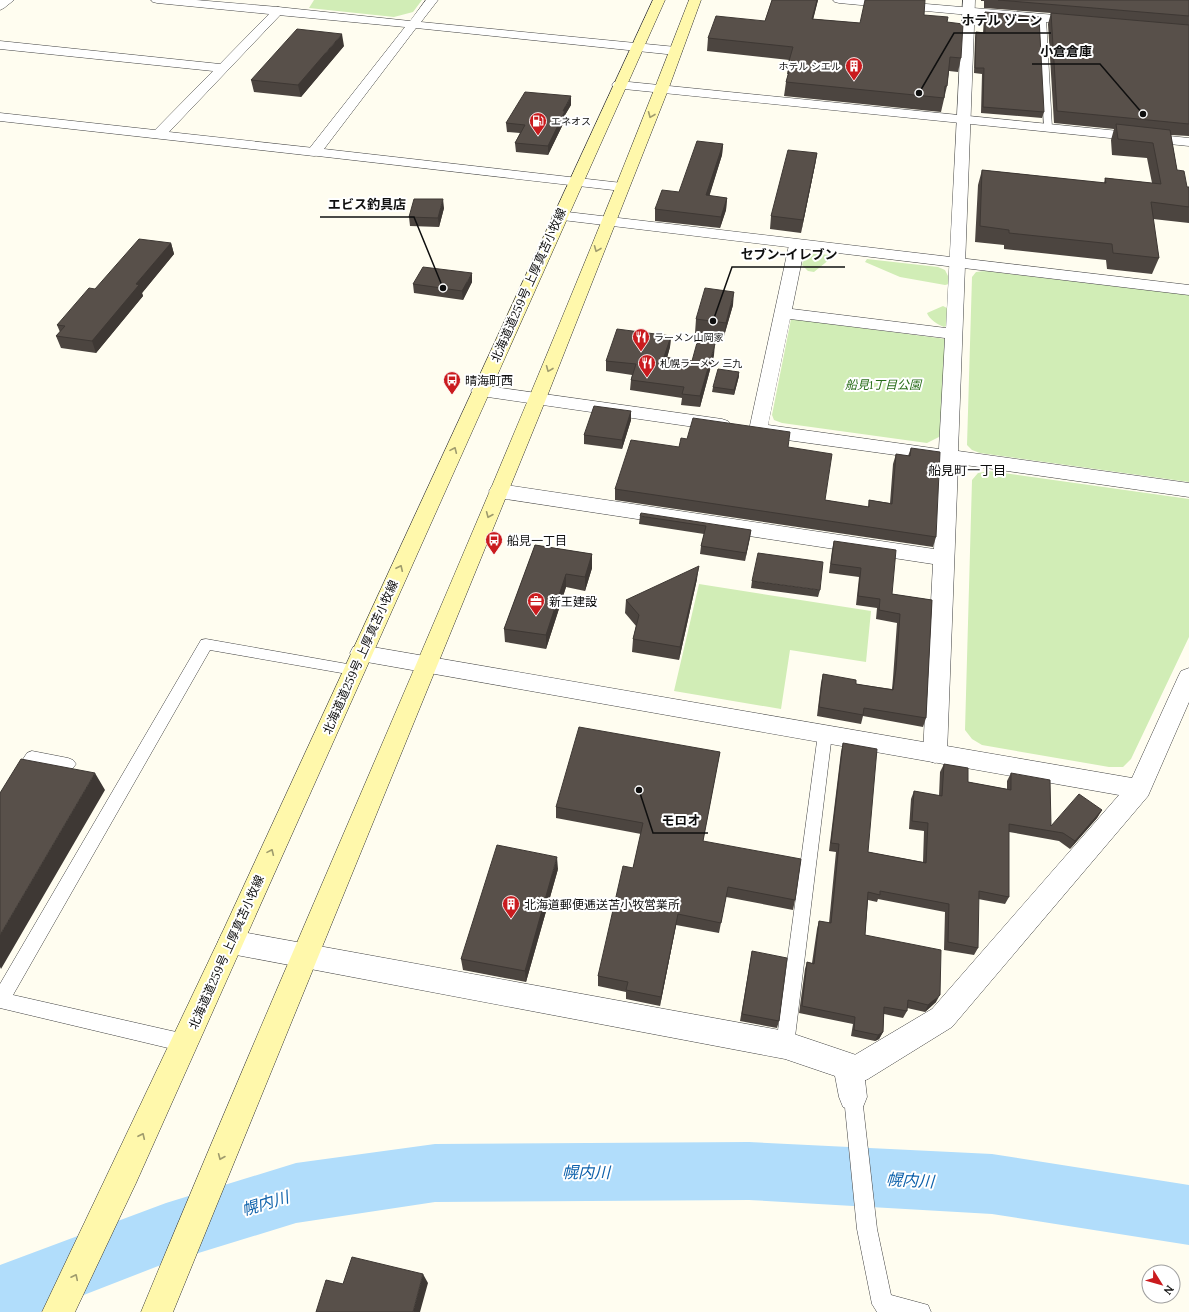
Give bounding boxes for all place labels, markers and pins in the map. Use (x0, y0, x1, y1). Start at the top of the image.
callout: ホテル ゾーン (954, 8, 1051, 33)
callout: 小倉倉庫 (1032, 39, 1100, 64)
building icon: ホテル シエル (844, 56, 864, 81)
place label: ホテル シエル (778, 60, 841, 73)
fuel station icon: エネオス (528, 111, 548, 136)
place label: エネオス (551, 115, 591, 128)
callout: エビス釣具店 (320, 192, 414, 217)
callout: セブン-イレブン (732, 242, 845, 267)
restaurant icon: ラーメン山岡家 (631, 327, 651, 352)
place label: ラーメン山岡家 (654, 331, 724, 344)
restaurant icon: 札幌ラーメン 三九 (637, 353, 657, 378)
place label: 札幌ラーメン 三九 (660, 357, 742, 370)
bus stop icon: 晴海町西 (442, 370, 462, 395)
place label: 晴海町西 (465, 373, 513, 388)
bus stop icon: 船見一丁目 (484, 530, 504, 555)
place label: 船見一丁目 (507, 533, 567, 548)
office icon: 新王建設 (526, 591, 546, 616)
place label: 新王建設 (549, 594, 597, 609)
callout: モロオ (653, 808, 708, 833)
building icon: 北海道郵便逓送苫小牧営業所 (501, 894, 521, 919)
place label: 北海道郵便逓送苫小牧営業所 (524, 897, 680, 912)

